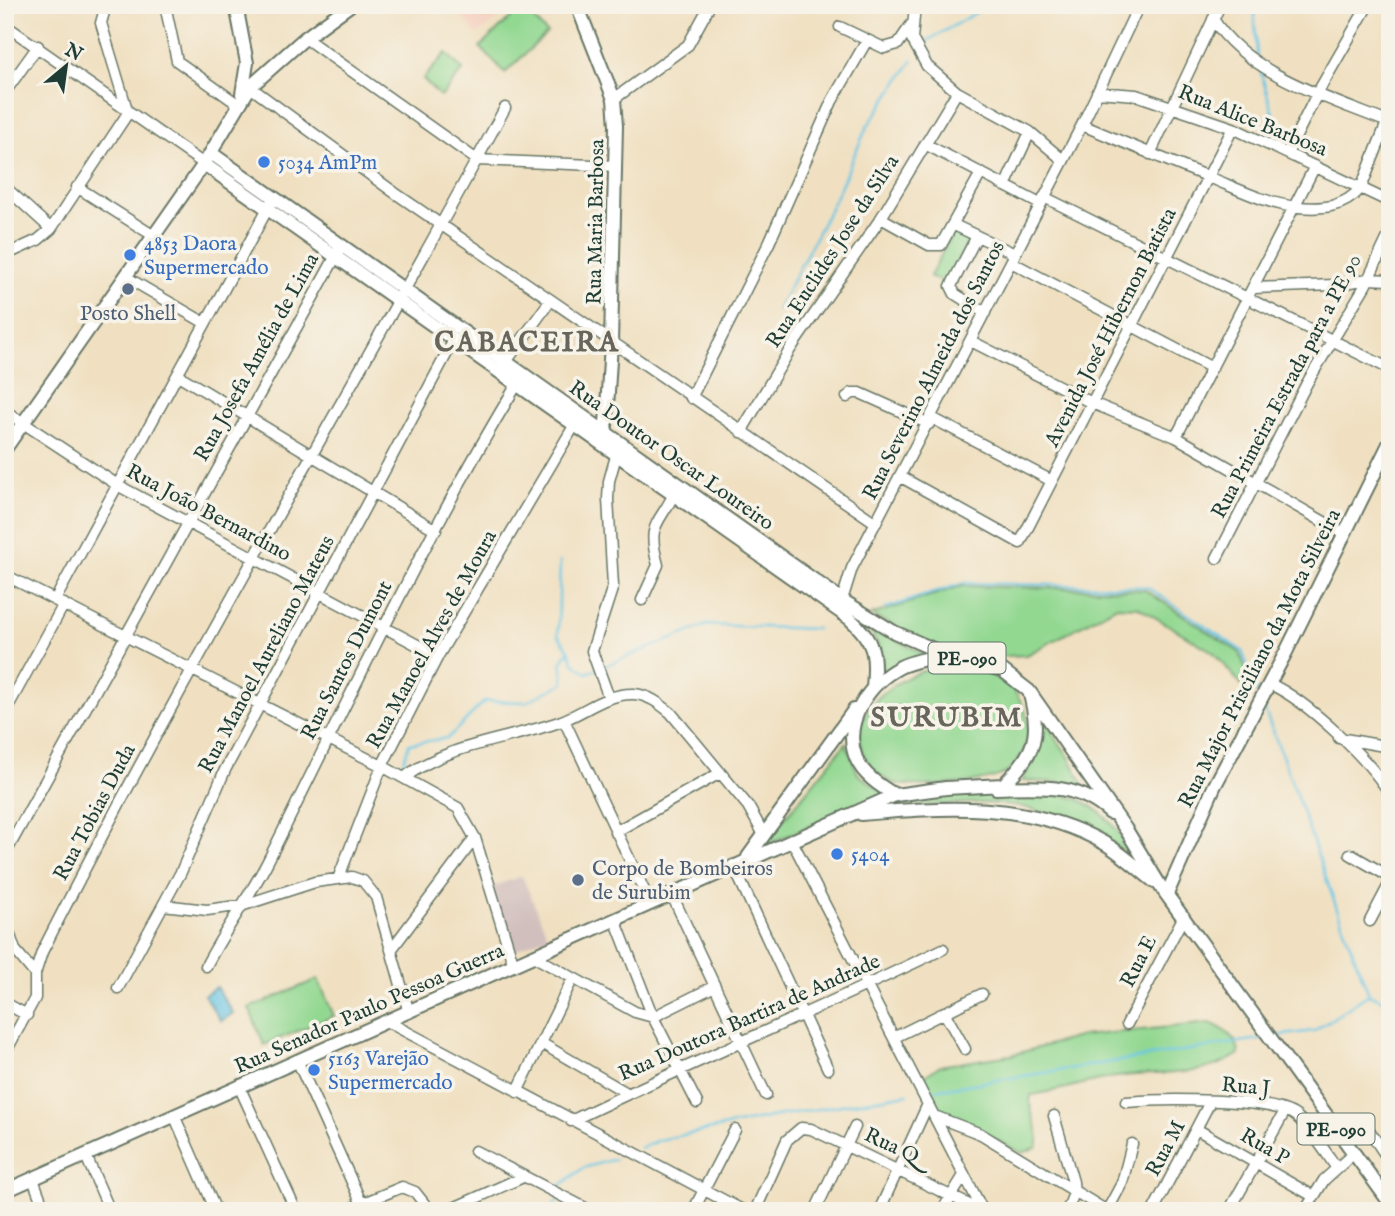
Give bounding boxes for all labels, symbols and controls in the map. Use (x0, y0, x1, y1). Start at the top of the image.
north arrow (32, 32, 102, 102)
text: N (59, 38, 87, 68)
street label: Rua Alice Barbosa (1174, 79, 1332, 164)
street label: Rua Maria Barbosa (582, 138, 611, 305)
street label: Rua Euclides Jose da Silva (761, 149, 906, 354)
place label: 5034 AmPm (278, 150, 377, 177)
marker: 5034 AmPm (256, 154, 272, 170)
street label: Avenida José Hibernon Batista (1039, 203, 1184, 453)
place label: 4853 Daora Supermercado (144, 231, 269, 282)
street label: Rua Severino Almeida dos Santos (857, 236, 1012, 505)
marker: 4853 Daora Supermercado (122, 247, 138, 263)
street label: Rua Josefa Amélia de Lima (189, 248, 326, 467)
street label: Rua Primeira Estrada para a PE 90 (1206, 250, 1369, 524)
marker: Posto Shell (120, 281, 136, 297)
place label: Posto Shell (80, 301, 176, 328)
district label: CABACEIRA (434, 326, 620, 361)
street label: Rua Doutor Oscar Loureiro (563, 375, 779, 537)
street label: Rua João Bernardino (121, 458, 296, 568)
street label: Rua Major Prisciliano da Mota Silveira (1173, 504, 1348, 813)
street label: Rua Manoel Alves de Moura (361, 525, 504, 754)
street label: Rua Manoel Aureliano Mateus (193, 531, 342, 778)
street label: Rua Santos Dumont (296, 576, 399, 745)
road number: PE-090 (928, 642, 1006, 674)
district label: SURUBIM (871, 701, 1023, 736)
street label: Rua Tobias Duda (48, 739, 143, 886)
place label: 5404 (851, 842, 890, 869)
marker: 5404 (829, 846, 845, 862)
place label: Corpo de Bombeiros de Surubim (592, 856, 773, 907)
marker: Corpo de Bombeiros de Surubim (570, 872, 586, 888)
street label: Rua E (1115, 931, 1164, 992)
street label: Rua Senador Paulo Pessoa Guerra (231, 937, 509, 1081)
street label: Rua Doutora Bartira de Andrade (615, 948, 885, 1088)
place label: 5163 Varejão Supermercado (328, 1046, 453, 1097)
marker: 5163 Varejão Supermercado (306, 1062, 322, 1078)
street label: Rua J (1220, 1072, 1272, 1103)
road number: PE-090 (1298, 1114, 1374, 1144)
street label: Rua M (1140, 1116, 1192, 1182)
street label: Rua Q (860, 1122, 937, 1177)
street label: Rua P (1235, 1122, 1294, 1172)

